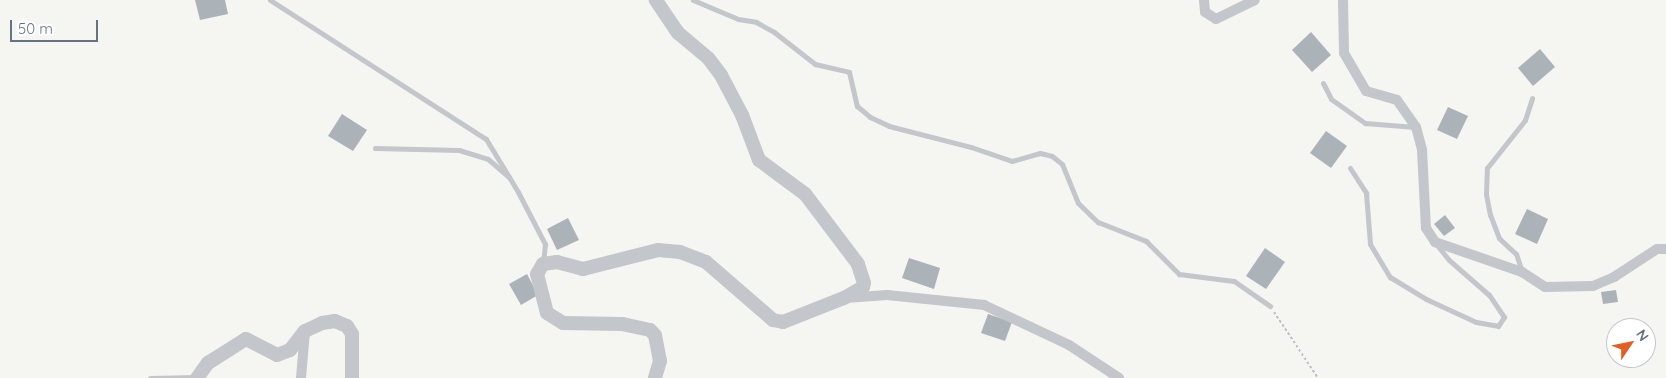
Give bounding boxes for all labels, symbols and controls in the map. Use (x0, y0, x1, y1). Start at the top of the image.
scale bar (12, 10, 100, 42)
text: 50 m (18, 19, 53, 38)
north arrow (1606, 318, 1656, 368)
text: N (1632, 326, 1653, 344)

